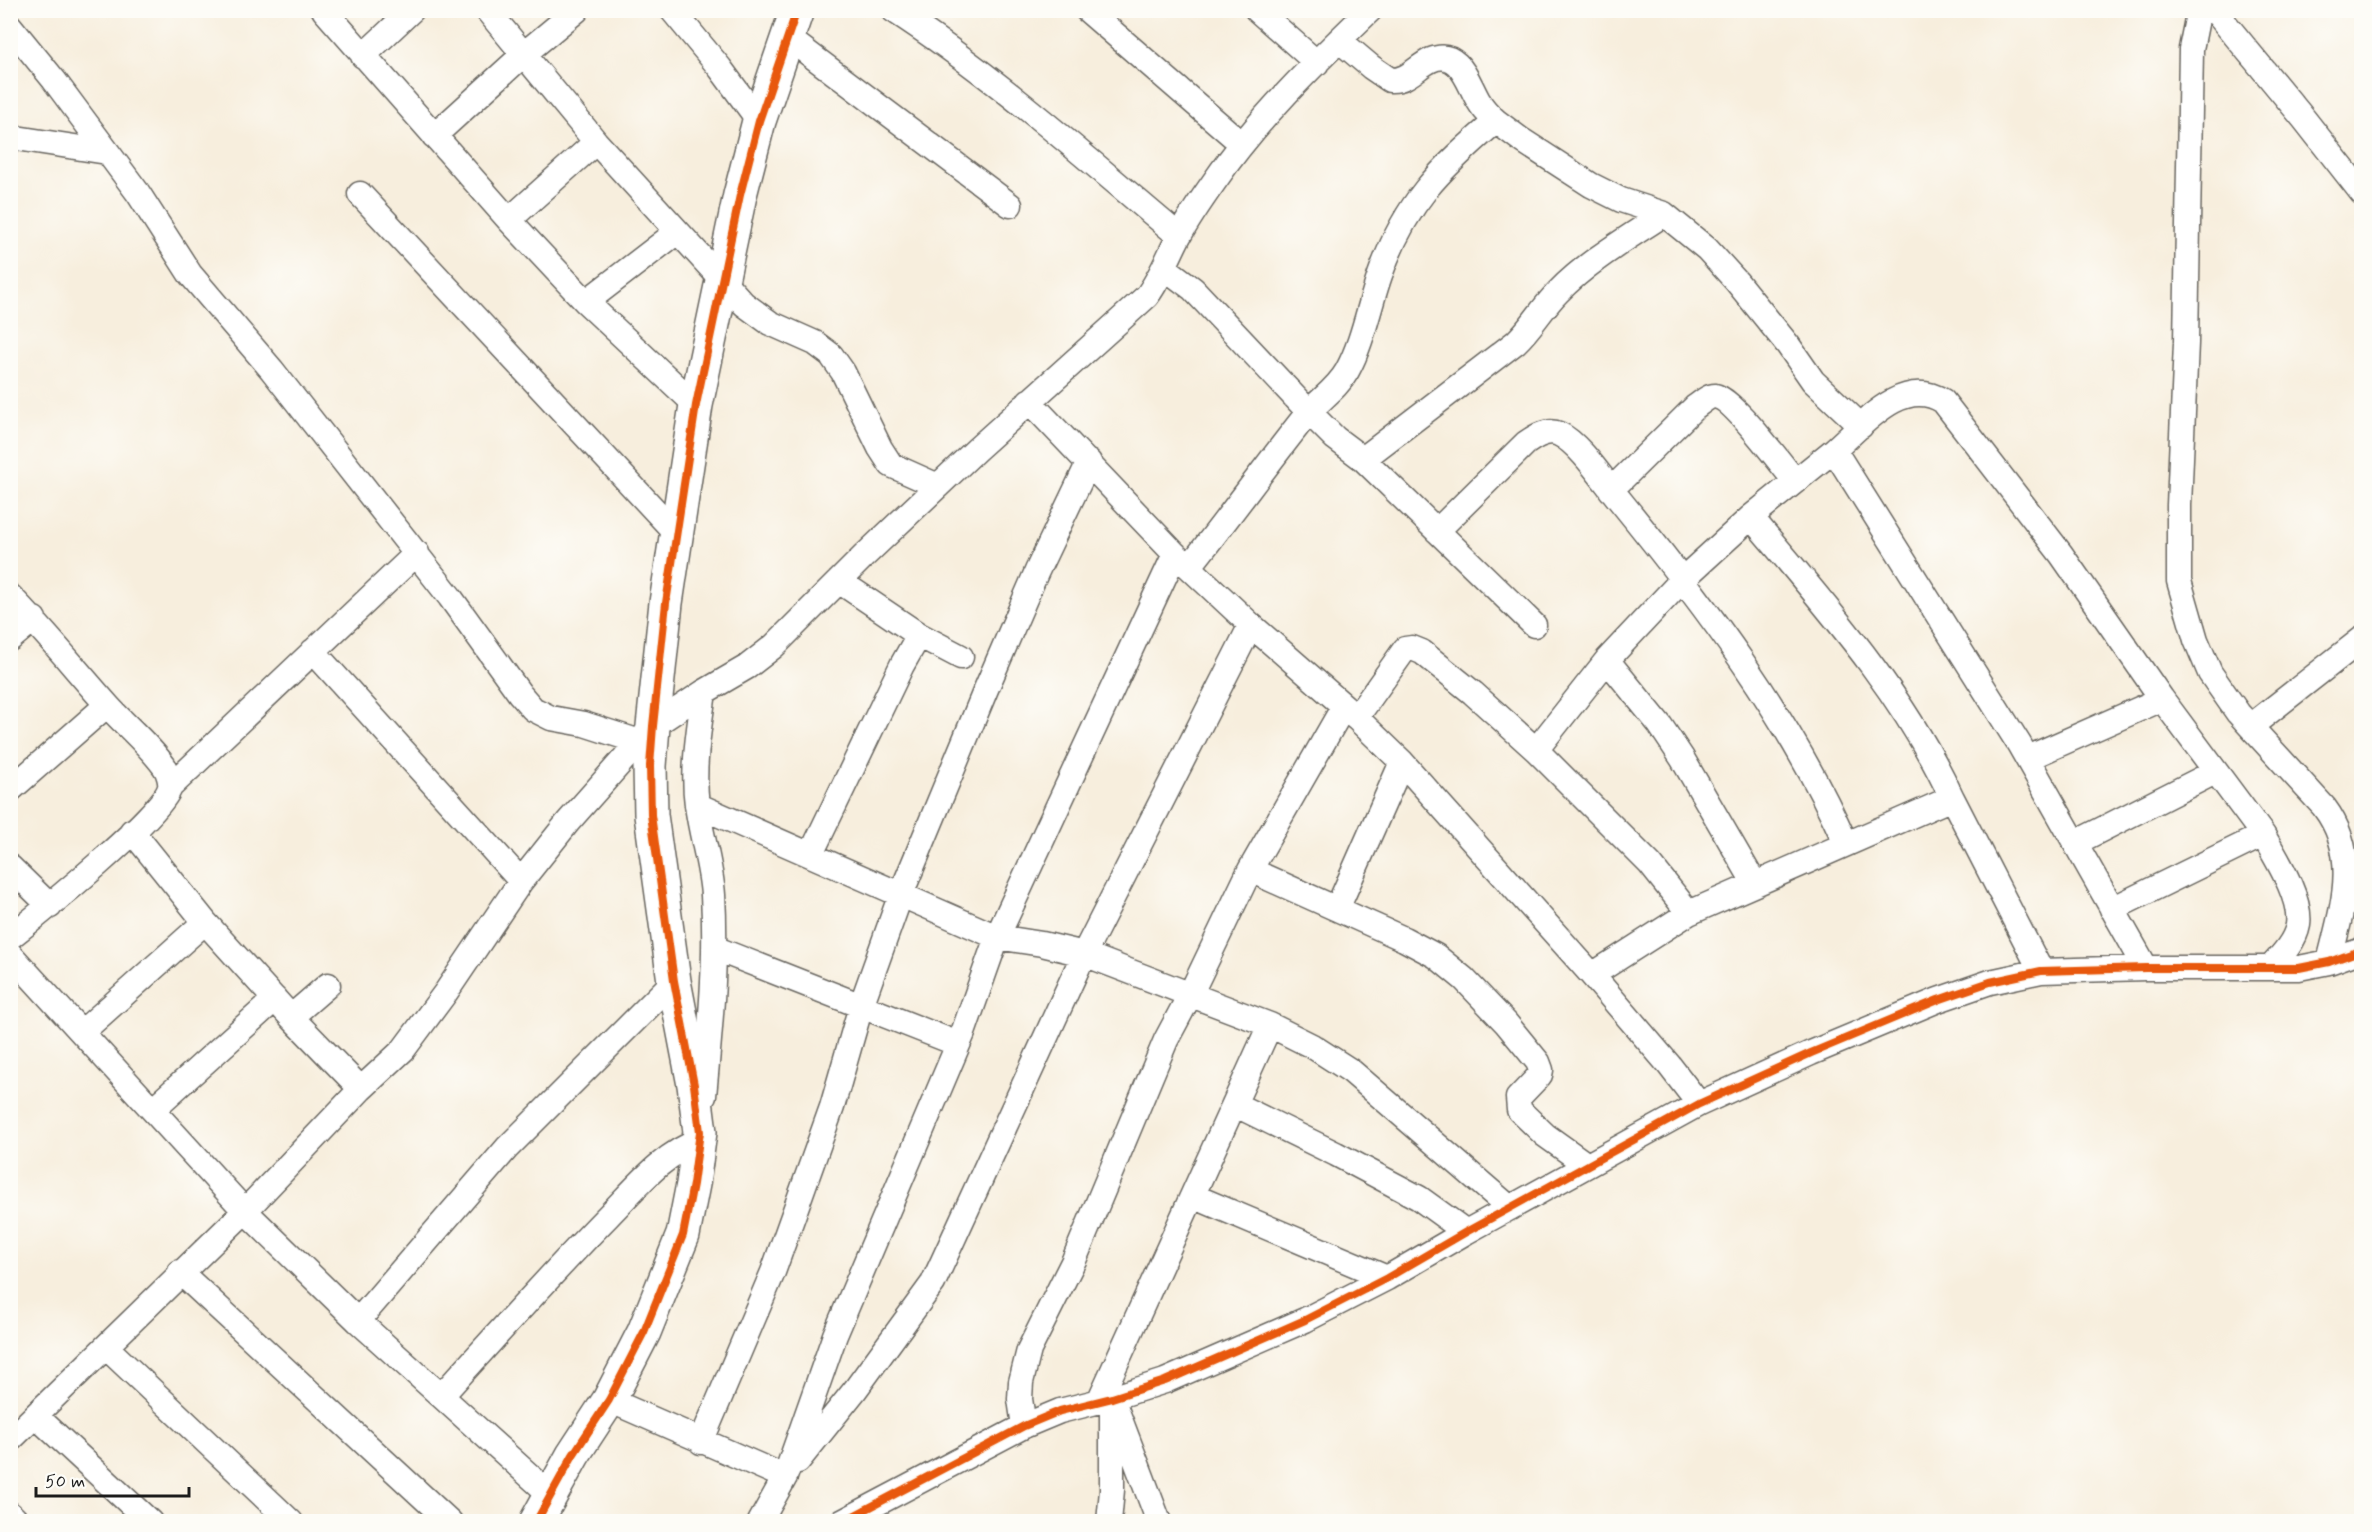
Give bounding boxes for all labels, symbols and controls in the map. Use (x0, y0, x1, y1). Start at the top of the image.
scale bar (36, 1460, 189, 1498)
text: 50 m (45, 1470, 85, 1494)

